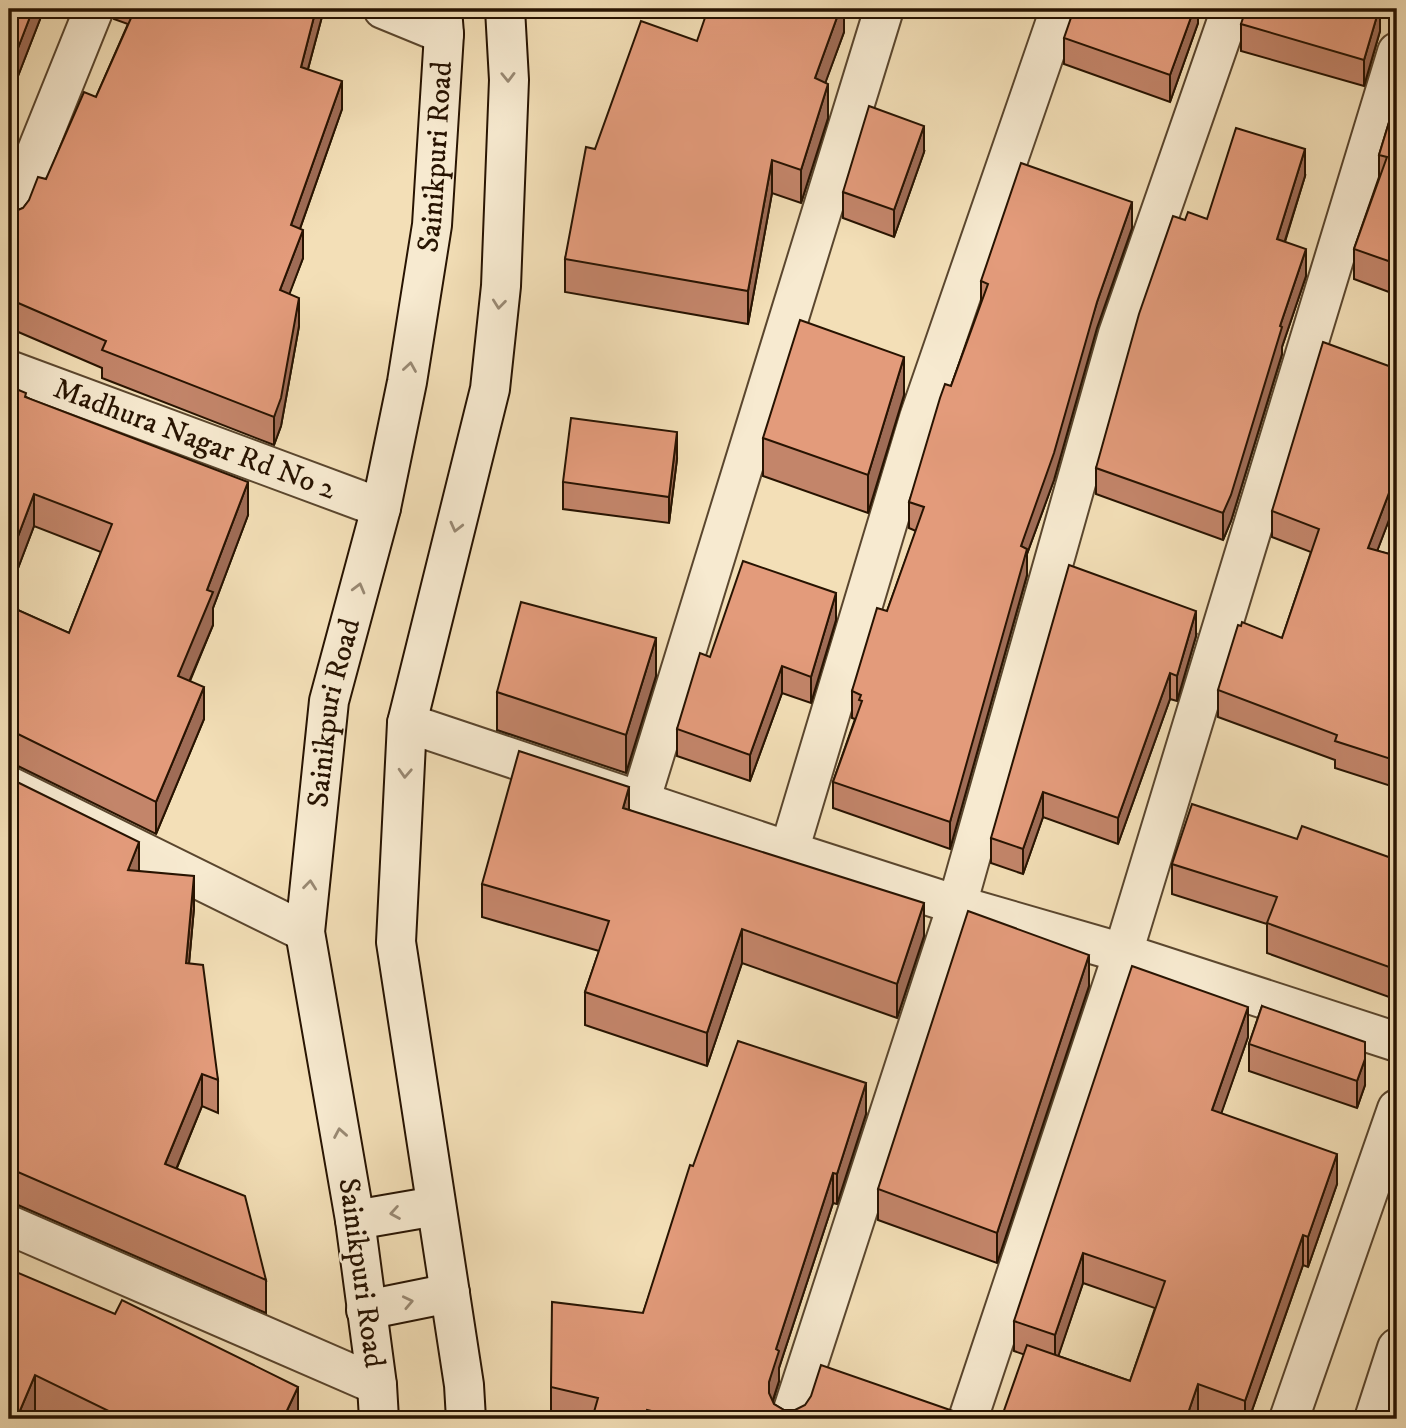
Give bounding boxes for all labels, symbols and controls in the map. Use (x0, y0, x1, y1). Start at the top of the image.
street label: Sainikpuri Road (409, 60, 461, 255)
one-way arrow (501, 72, 516, 83)
one-way arrow (491, 298, 506, 310)
one-way arrow (402, 361, 417, 373)
street label: Madhura Nagar Rd No 2 (48, 370, 341, 508)
one-way arrow (450, 521, 464, 533)
one-way arrow (351, 583, 365, 595)
street label: Sainikpuri Road (300, 614, 369, 809)
one-way arrow (397, 768, 412, 779)
one-way arrow (302, 879, 317, 890)
one-way arrow (333, 1127, 348, 1139)
street label: Sainikpuri Road (329, 1176, 393, 1370)
one-way arrow (389, 1205, 401, 1220)
one-way arrow (402, 1295, 414, 1310)

